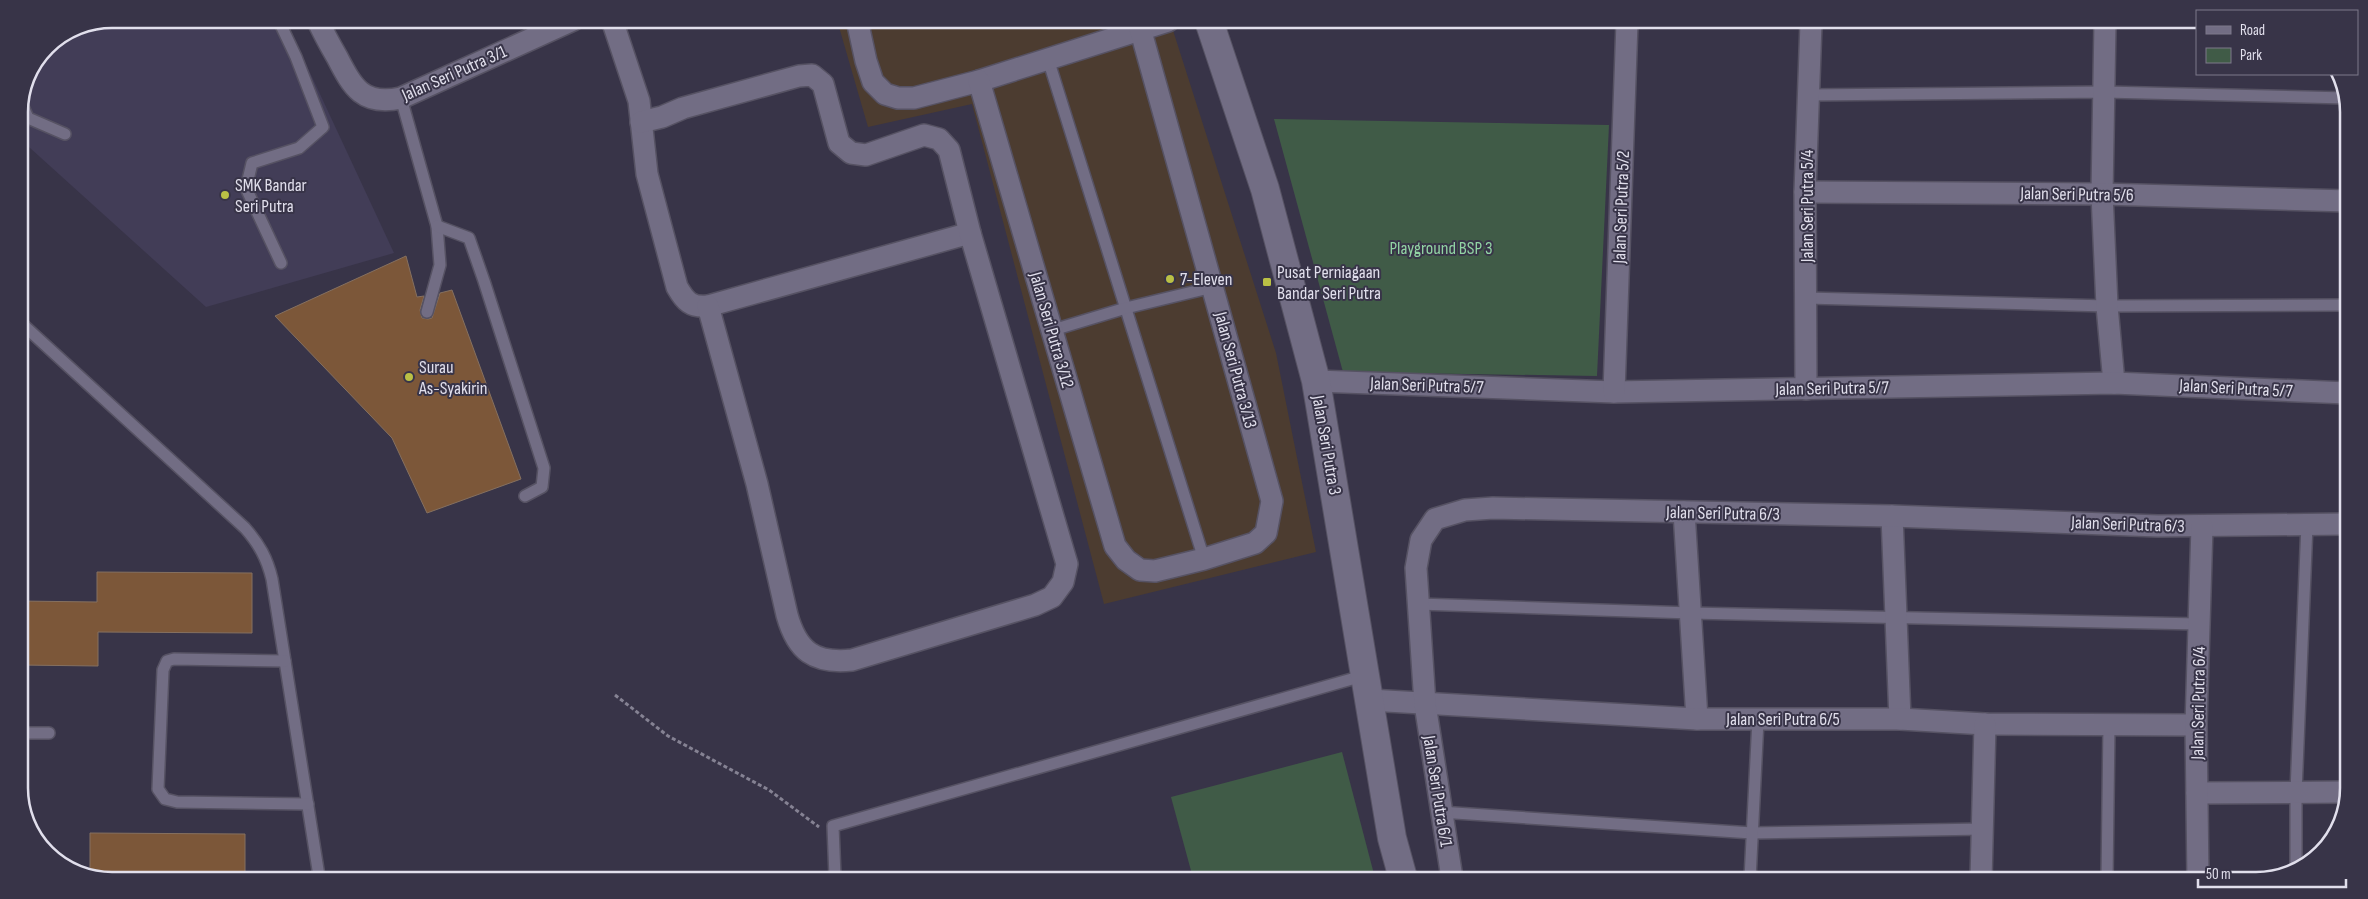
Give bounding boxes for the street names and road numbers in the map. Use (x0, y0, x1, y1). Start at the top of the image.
street label: Jalan Seri Putra 3/1 (398, 41, 510, 106)
street label: Jalan Seri Putra 5/4 (1797, 149, 1818, 263)
street label: Jalan Seri Putra 5/2 (1609, 150, 1634, 265)
street label: Jalan Seri Putra 5/6 (2019, 183, 2134, 206)
street label: Jalan Seri Putra 3/12 (1025, 269, 1078, 391)
street label: Jalan Seri Putra 3/13 (1210, 309, 1261, 431)
street label: Jalan Seri Putra 5/7 (1369, 373, 1485, 398)
street label: Jalan Seri Putra 5/7 (2178, 375, 2294, 402)
street label: Jalan Seri Putra 5/7 (1774, 377, 1890, 400)
street label: Jalan Seri Putra 3 (1307, 393, 1346, 496)
street label: Jalan Seri Putra 6/3 (1665, 502, 1780, 525)
street label: Jalan Seri Putra 6/3 (2070, 512, 2185, 537)
street label: Jalan Seri Putra 6/4 (2187, 646, 2210, 761)
street label: Jalan Seri Putra 6/5 (1725, 709, 1840, 730)
street label: Jalan Seri Putra 6/1 (1418, 733, 1457, 849)

